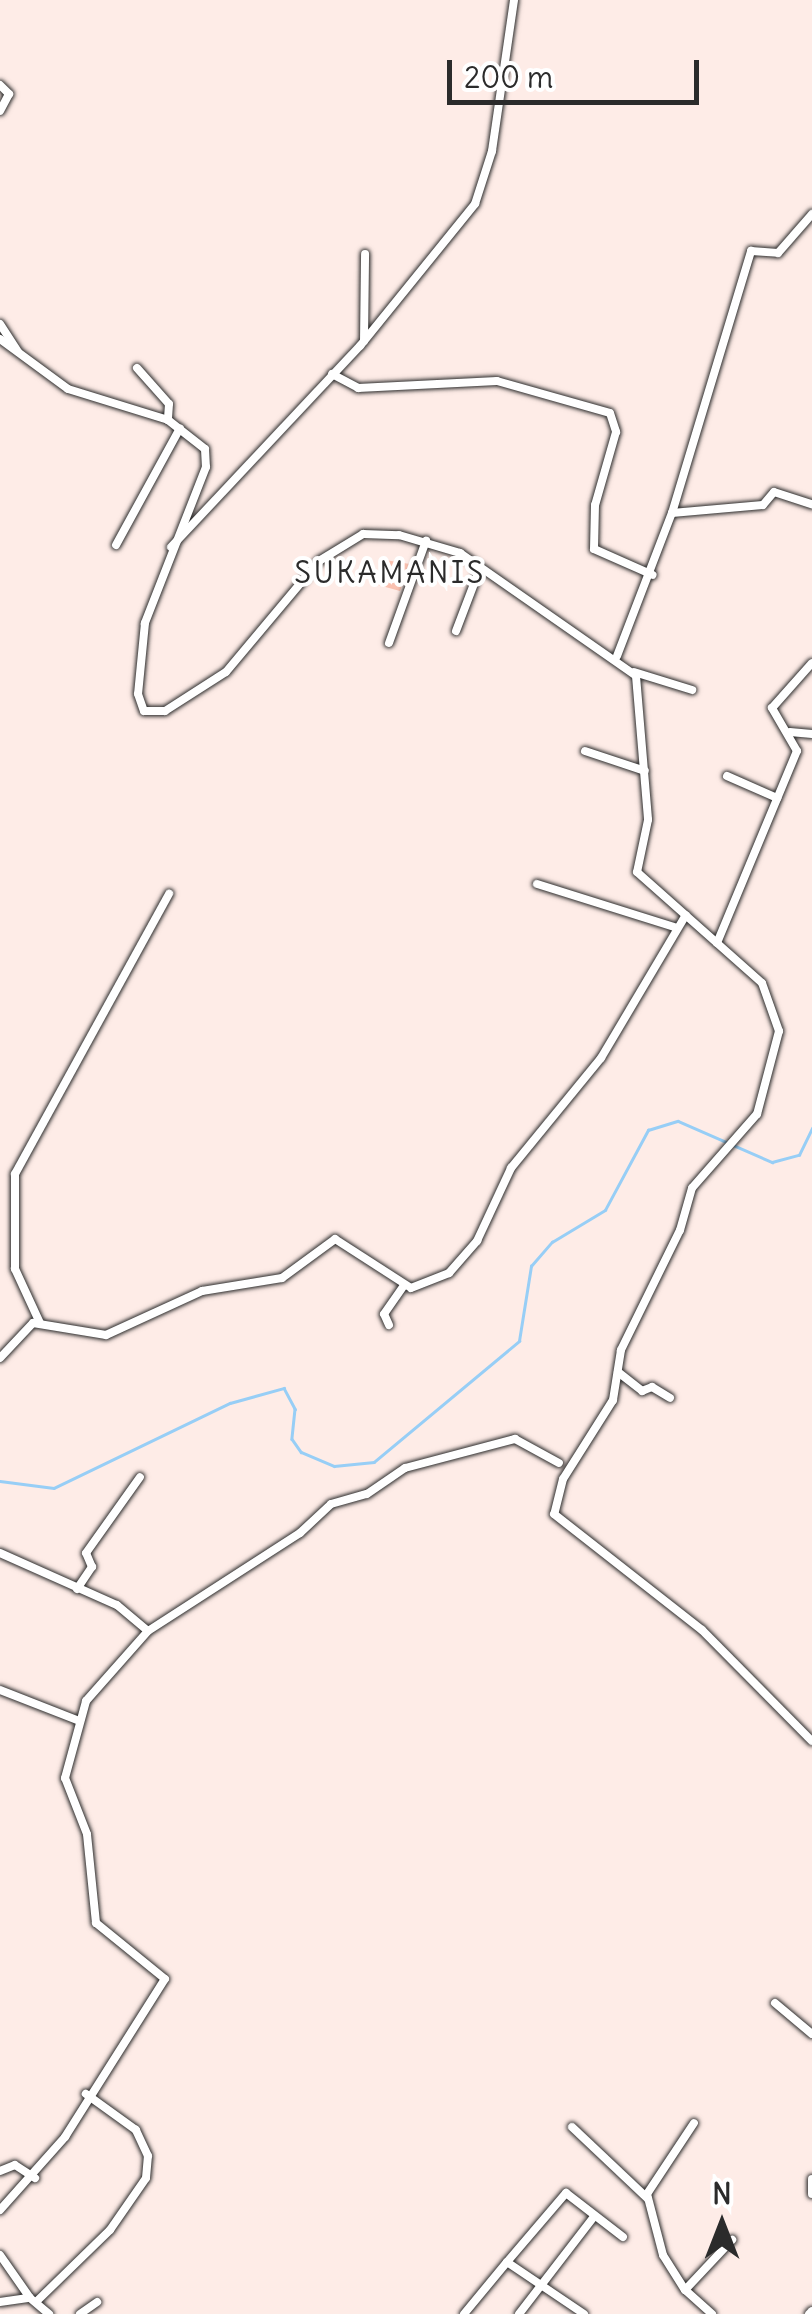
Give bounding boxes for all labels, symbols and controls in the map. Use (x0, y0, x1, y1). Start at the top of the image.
scale bar (452, 40, 704, 102)
text: 200 m (464, 58, 553, 96)
district label: SUKAMANIS (294, 554, 486, 590)
north arrow (672, 2174, 772, 2274)
text: N (712, 2176, 732, 2212)

